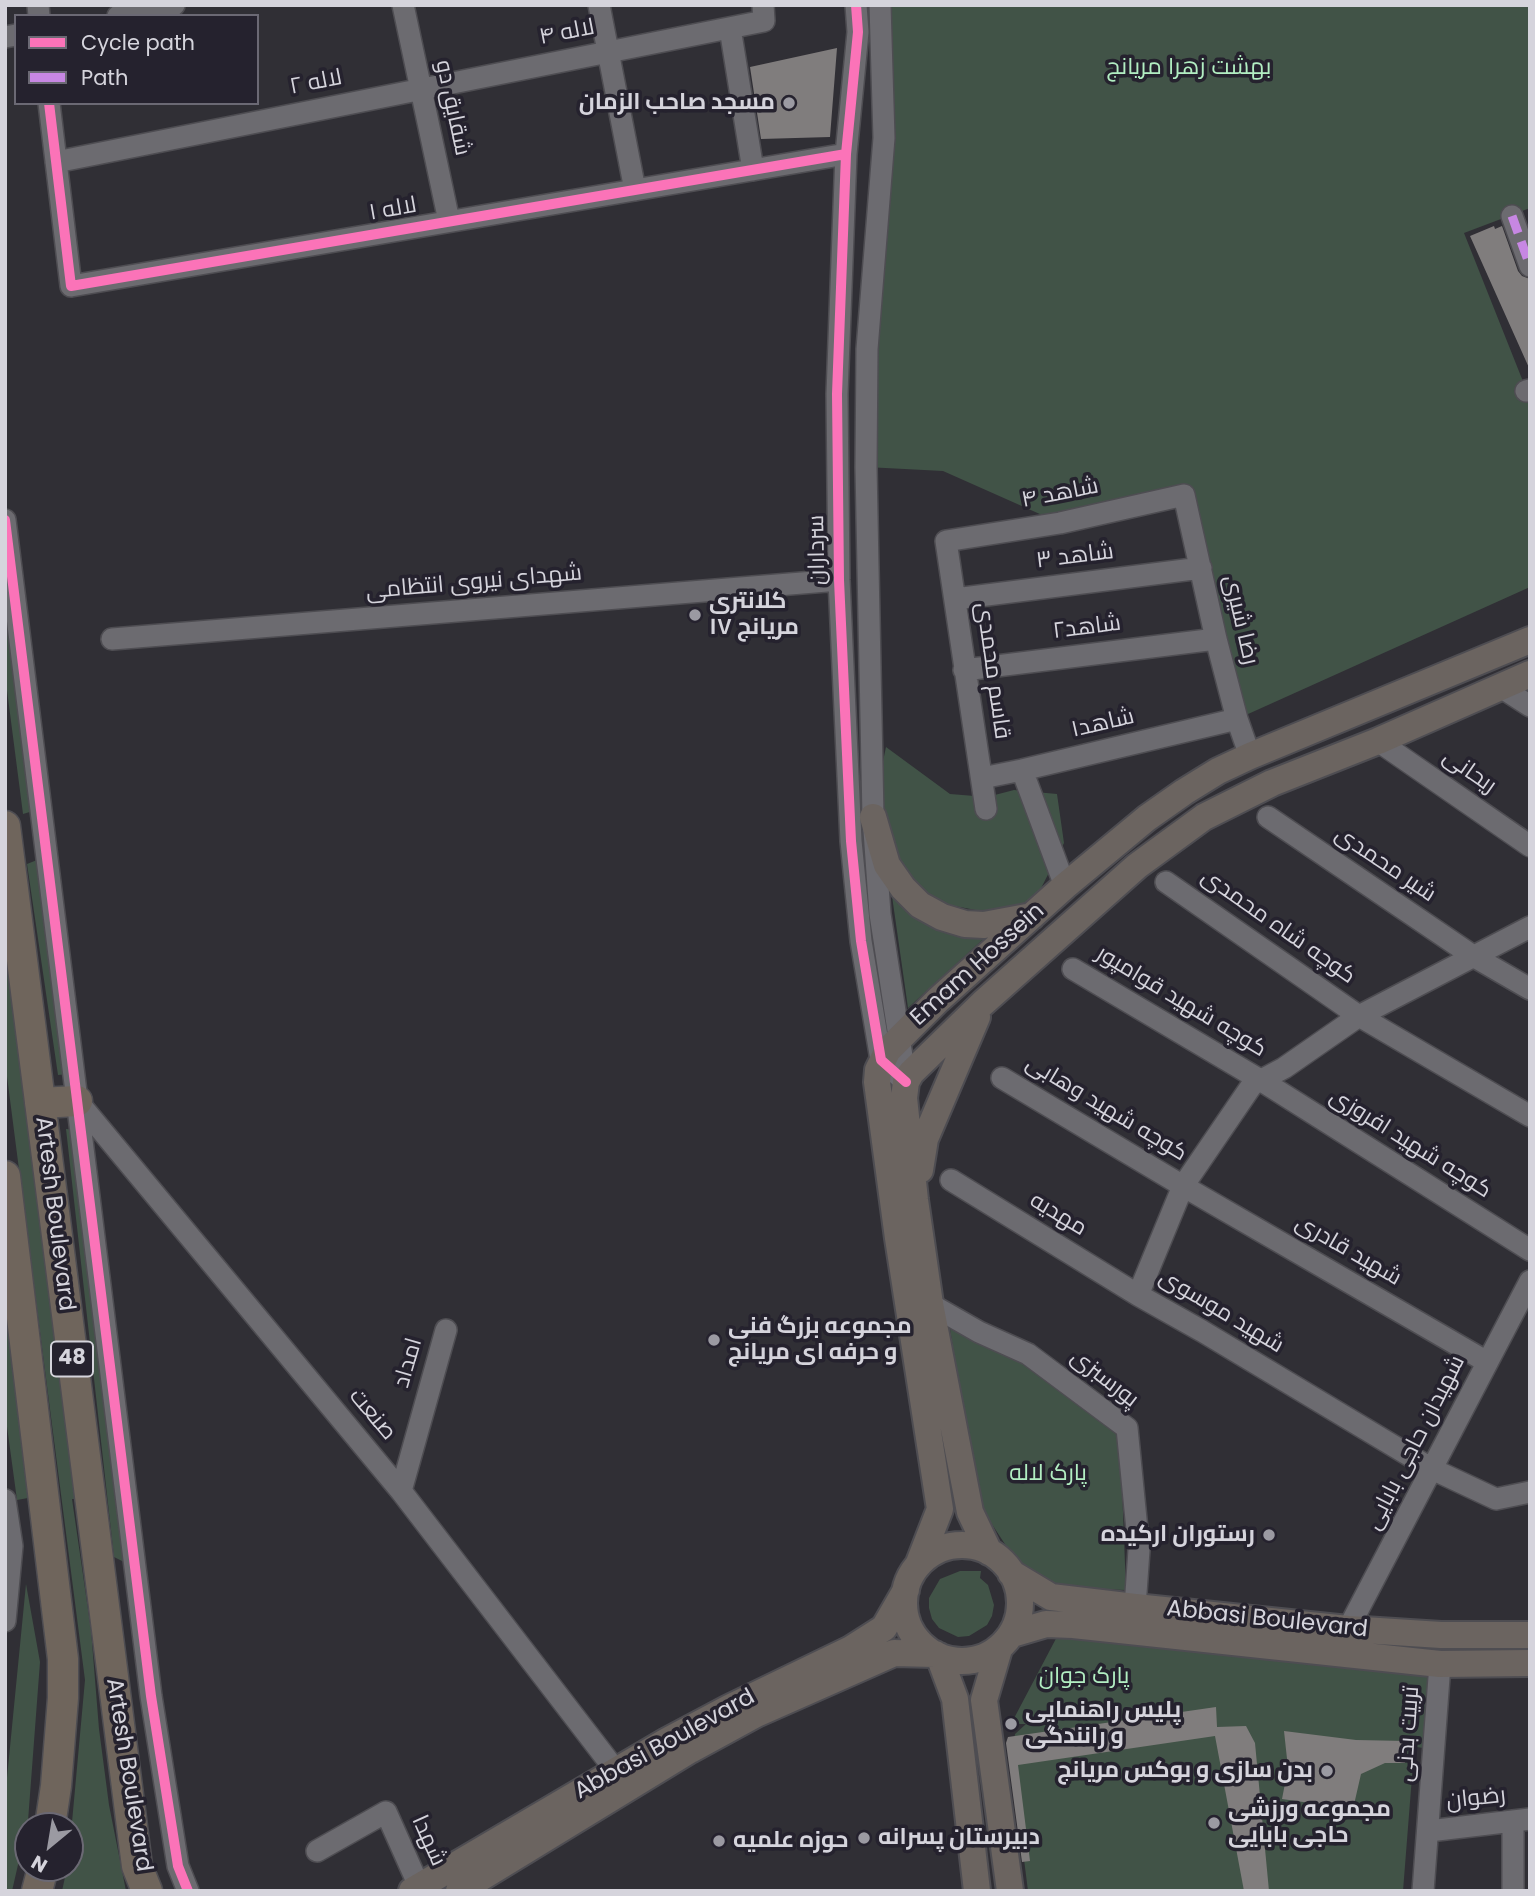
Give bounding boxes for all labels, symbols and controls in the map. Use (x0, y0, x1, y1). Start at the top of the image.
legend (14, 14, 259, 105)
street label: لاله ۴ (537, 14, 597, 52)
text: Cycle path (81, 28, 195, 57)
park label: بهشت زهرا مریانج (1107, 54, 1271, 82)
street label: شقایق دو (428, 58, 476, 158)
text: Path (81, 63, 128, 92)
street label: لاله ۲ (288, 64, 344, 102)
place label: مسجد صاحب الزمان (579, 89, 775, 117)
marker: مسجد صاحب الزمان (781, 95, 797, 111)
street label: لاله ۱ (367, 192, 419, 228)
street label: شاهد ۴ (1019, 473, 1101, 515)
street label: سرداران (804, 515, 832, 585)
street label: شاهد ۳ (1035, 539, 1115, 575)
street label: شهدای نیروی انتظامی (365, 560, 583, 606)
street label: رضا شیری (1216, 573, 1264, 667)
place label: کلانتری ۱۷ مریانج (709, 588, 799, 642)
street label: قاسم محمدی (969, 601, 1015, 741)
marker: کلانتری ۱۷ مریانج (687, 607, 703, 623)
street label: شاهد۲ (1051, 610, 1123, 646)
street label: شاهد۱ (1069, 703, 1137, 745)
street label: ریحانی (1437, 744, 1501, 800)
street label: شیر محمدی (1329, 821, 1441, 909)
street label: کوچه شاه محمدی (1195, 863, 1361, 991)
street label: Emam Hossein (906, 898, 1050, 1032)
street label: کوچه شهید قوامپور (1091, 940, 1271, 1064)
street label: کوچه شهید وهابی (1020, 1050, 1192, 1168)
street label: کوچه شهید افروزی (1324, 1083, 1496, 1205)
street label: Artesh Boulevard (28, 1115, 80, 1313)
street label: مهدیه (1024, 1187, 1092, 1243)
street label: شهید قادری (1290, 1210, 1406, 1292)
street label: شهید موسوی (1154, 1264, 1288, 1360)
place label: مجموعه بزرگ فنی و حرفه ای مریانج (728, 1313, 912, 1367)
marker: مجموعه بزرگ فنی و حرفه ای مریانج (706, 1332, 722, 1348)
street label: امداد (389, 1335, 429, 1391)
road number: 48 (51, 1342, 93, 1376)
street label: پورسبزی (1064, 1344, 1144, 1414)
street label: شهیدان حاجی بابایی (1360, 1351, 1472, 1535)
street label: صنعت (342, 1384, 402, 1446)
park label: پارک لاله (1009, 1460, 1087, 1488)
place label: رستوران ارکیده (1101, 1521, 1255, 1549)
marker: رستوران ارکیده (1261, 1527, 1277, 1543)
street label: Abbasi Boulevard (1165, 1596, 1369, 1644)
park label: پارک جوان (1039, 1663, 1129, 1691)
street label: Artesh Boulevard (99, 1676, 157, 1874)
street label: Abbasi Boulevard (570, 1684, 760, 1806)
street label: تربیت بدنی (1392, 1685, 1426, 1783)
place label: پلیس راهنمایی و رانندگی (1025, 1697, 1181, 1751)
marker: پلیس راهنمایی و رانندگی (1003, 1716, 1019, 1732)
place label: بدن سازی و بوکس مریانج (1057, 1757, 1313, 1785)
marker: بدن سازی و بوکس مریانج (1319, 1763, 1335, 1779)
street label: رضوان (1445, 1782, 1507, 1816)
place label: مجموعه ورزشی حاجی بابایی (1228, 1796, 1391, 1850)
street label: شهدا (405, 1811, 451, 1871)
north arrow (14, 1812, 84, 1882)
marker: مجموعه ورزشی حاجی بابایی (1206, 1815, 1222, 1831)
place label: دبیرستان پسرانه (878, 1824, 1040, 1852)
place label: حوزه علمیه (733, 1827, 849, 1855)
marker: دبیرستان پسرانه (856, 1830, 872, 1846)
marker: حوزه علمیه (711, 1833, 727, 1849)
text: N (26, 1849, 52, 1879)

